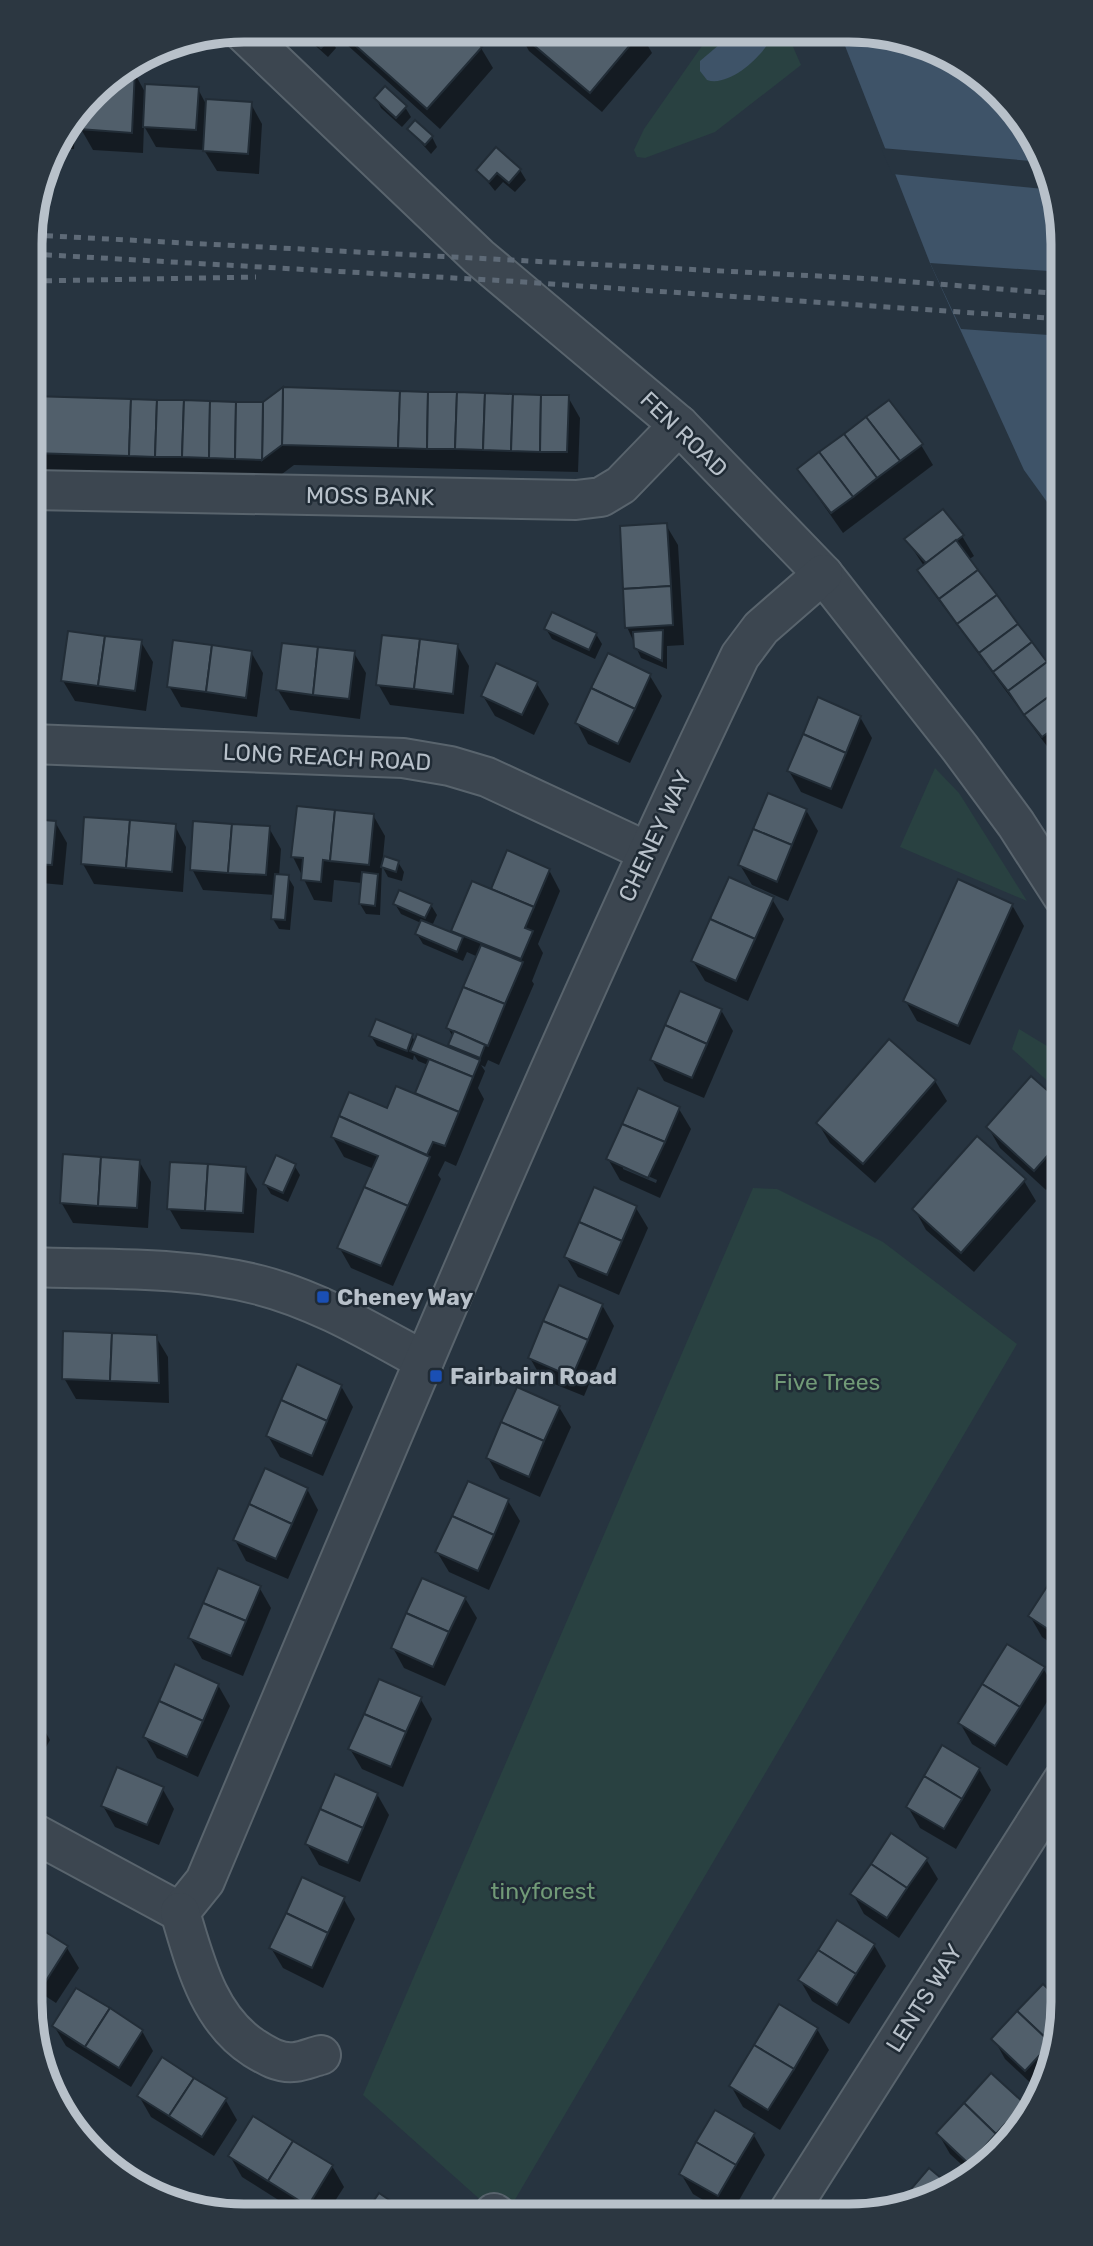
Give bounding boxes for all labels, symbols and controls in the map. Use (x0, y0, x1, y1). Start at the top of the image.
street label: FEN ROAD (635, 386, 733, 482)
street label: MOSS BANK (306, 481, 435, 511)
street label: LONG REACH ROAD (222, 738, 432, 776)
street label: CHENEY WAY (612, 766, 698, 906)
place label: Cheney Way (337, 1283, 473, 1311)
marker: Cheney Way (315, 1289, 331, 1305)
place label: Fairbairn Road (450, 1362, 617, 1390)
marker: Fairbairn Road (428, 1368, 444, 1384)
park label: Five Trees (774, 1368, 880, 1396)
park label: tinyforest (491, 1877, 595, 1905)
street label: LENTS WAY (880, 1939, 968, 2057)

